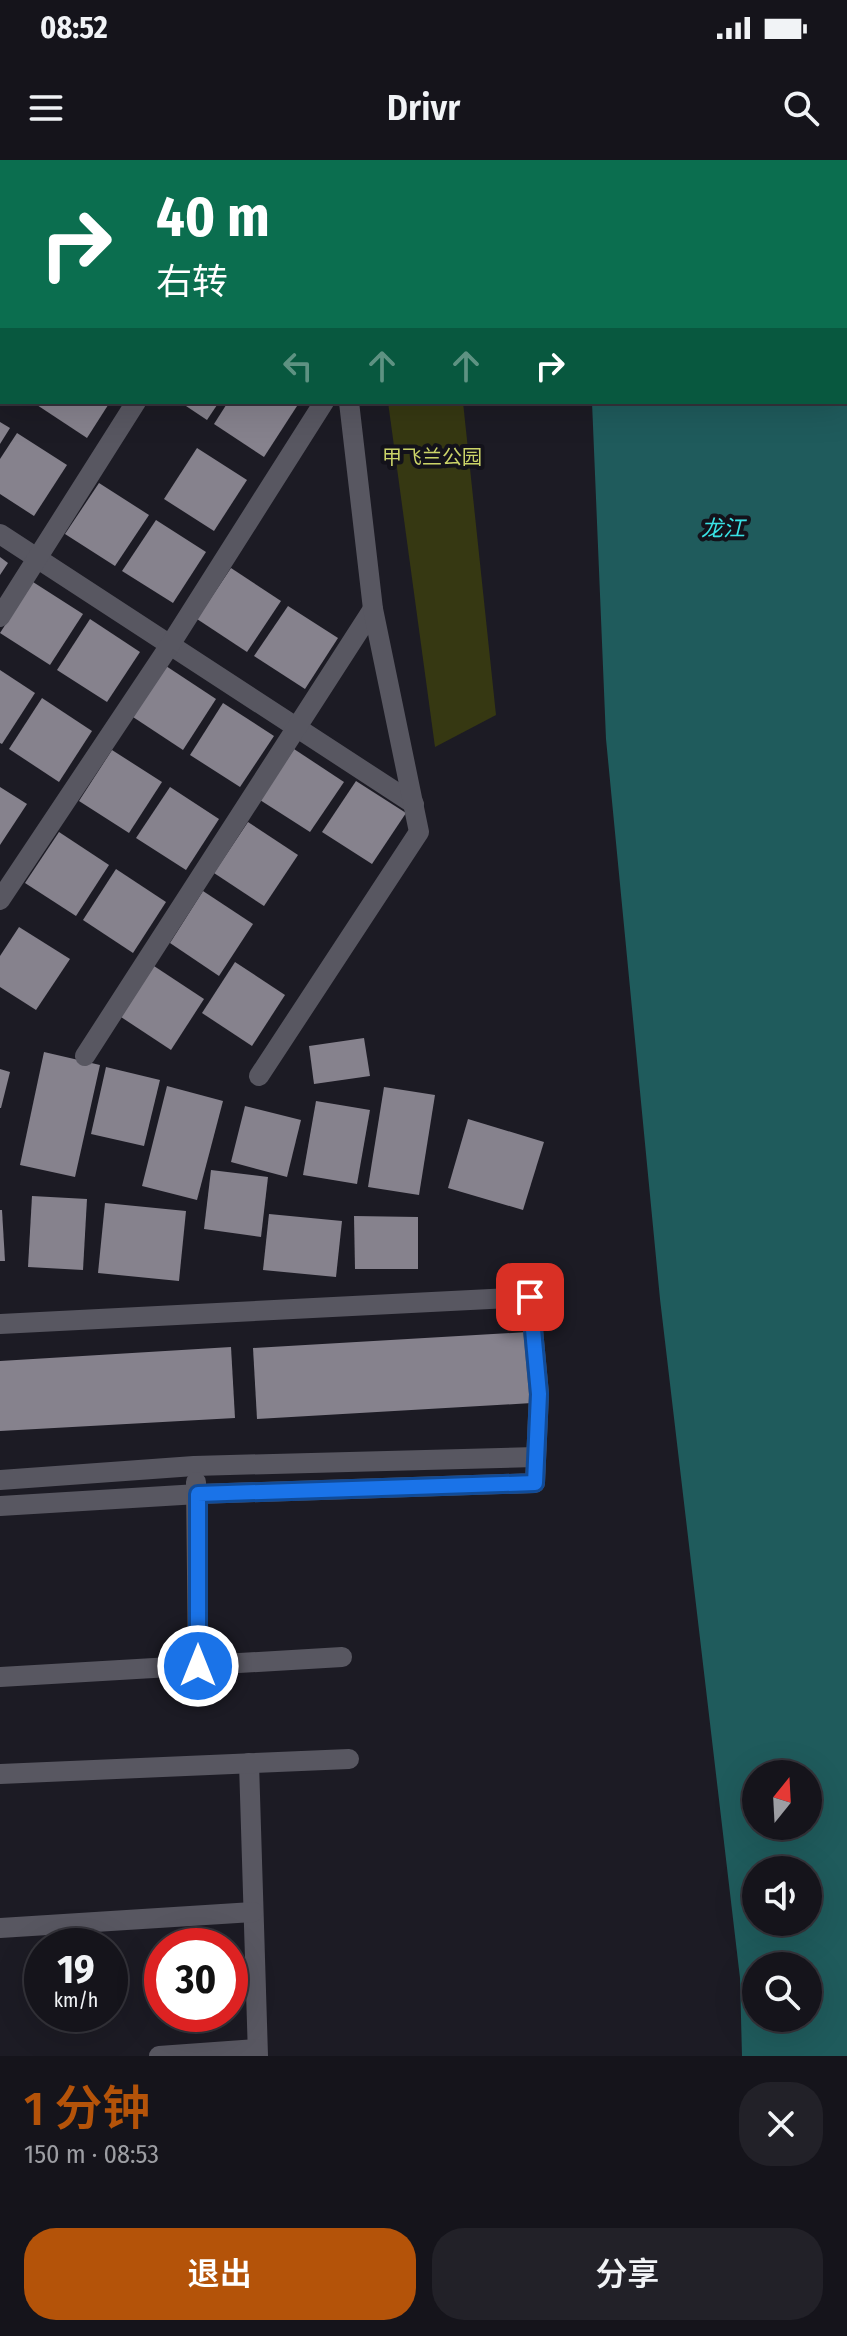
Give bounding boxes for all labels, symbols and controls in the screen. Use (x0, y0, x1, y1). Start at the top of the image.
text: 08:52 (40, 10, 108, 46)
icon: menu (24, 86, 68, 130)
text: Drivr (387, 86, 460, 130)
icon: search (779, 86, 823, 130)
text: 40 m (156, 184, 270, 251)
icon: right (24, 192, 128, 296)
text: 右转 (156, 260, 228, 304)
icon: left (276, 344, 320, 388)
icon: ahead (360, 344, 404, 388)
icon: ahead (444, 344, 488, 388)
icon: right (528, 344, 572, 388)
park label: 甲飞兰公园 (382, 445, 482, 469)
water label: 龙江 (701, 515, 747, 542)
pin (496, 1263, 564, 1331)
icon: arrive (508, 1275, 552, 1319)
position arrow (156, 1624, 240, 1708)
north arrow (742, 1760, 822, 1840)
map controls (742, 1760, 822, 2032)
button: sound (742, 1856, 822, 1936)
speed limit sign: 30 (144, 1928, 248, 2032)
text: 19 (57, 1946, 95, 1994)
button: search (742, 1952, 822, 2032)
text: km/h (54, 1988, 98, 2012)
text: 1 分钟 (24, 2080, 150, 2138)
button: close (739, 2082, 823, 2166)
text: 150 m · 08:53 (24, 2139, 159, 2170)
button: 退出 (24, 2228, 416, 2320)
button: 分享 (432, 2228, 823, 2320)

